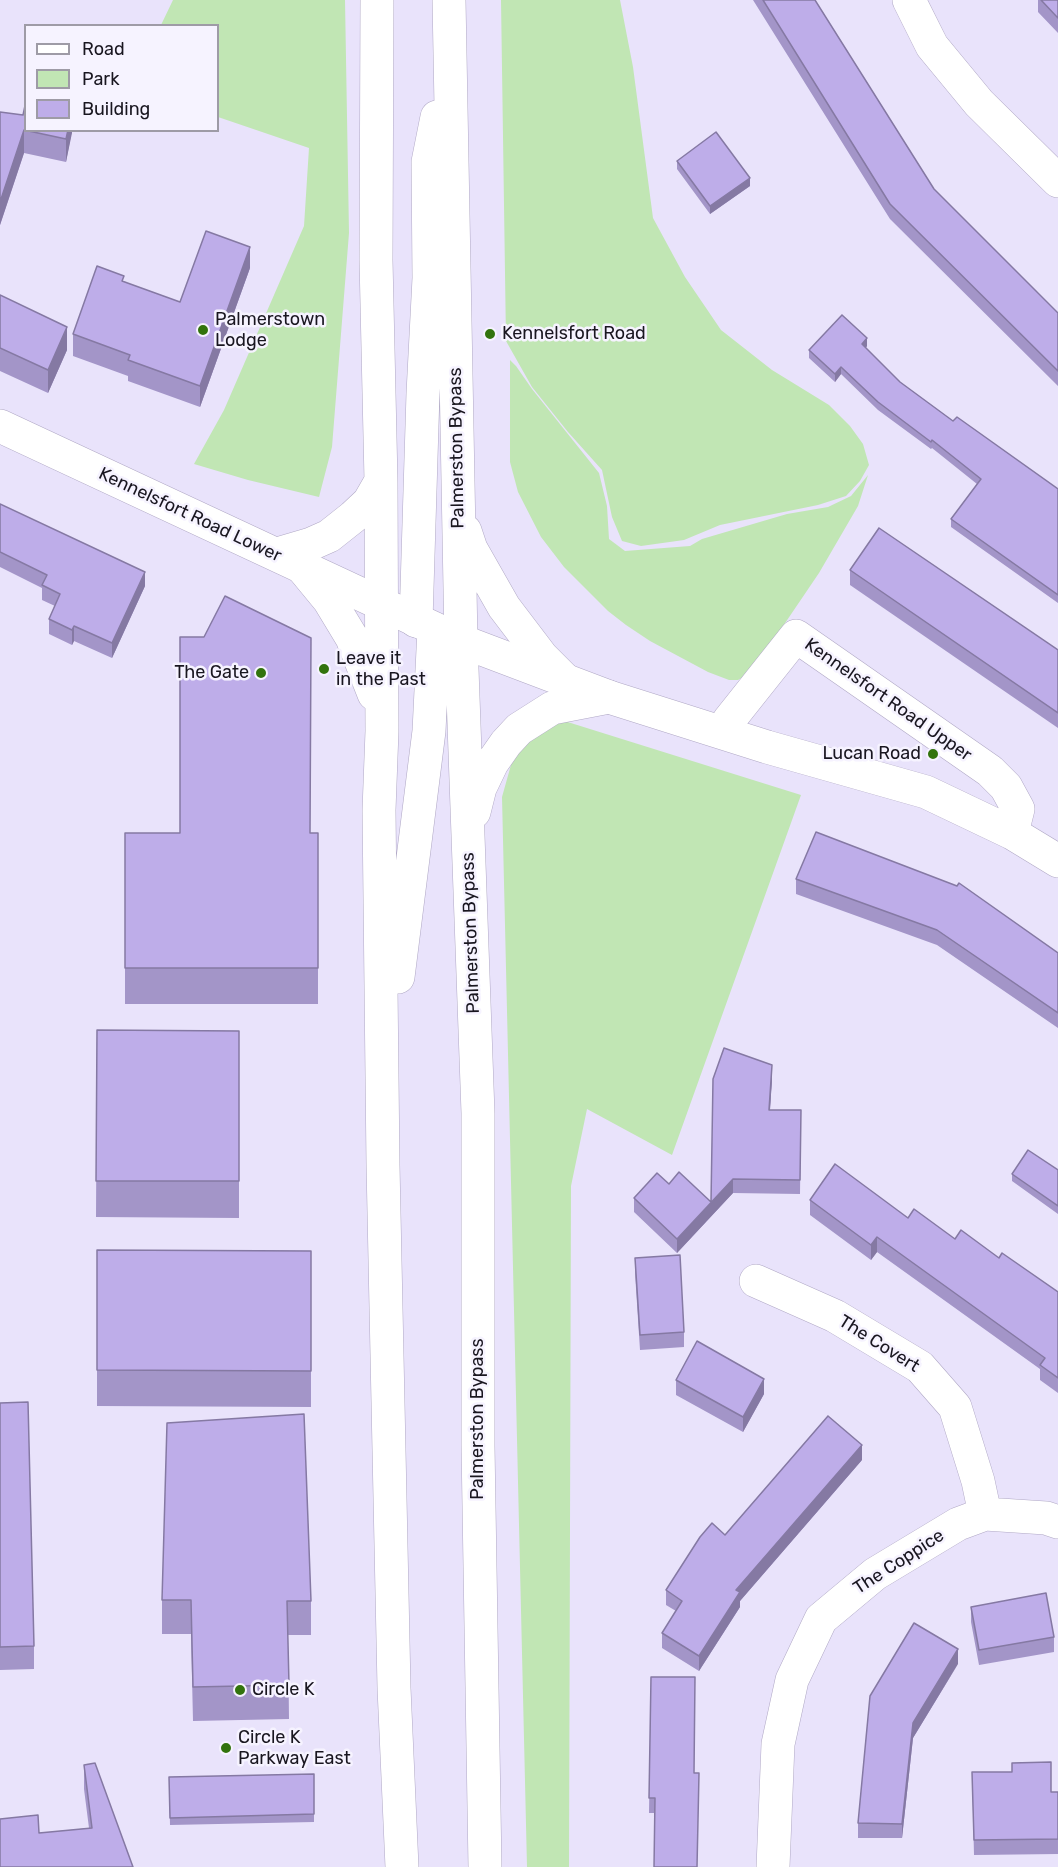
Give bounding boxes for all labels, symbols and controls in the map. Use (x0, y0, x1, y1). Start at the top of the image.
legend (24, 24, 219, 132)
text: Road (82, 38, 125, 60)
text: Park (82, 68, 119, 90)
text: Building (82, 98, 150, 120)
place label: Palmerstown Lodge (215, 309, 325, 352)
marker: Palmerstown Lodge (196, 323, 210, 337)
place label: Kennelsfort Road (502, 323, 646, 345)
marker: Kennelsfort Road (483, 327, 497, 341)
street label: Palmerston Bypass (445, 367, 469, 529)
street label: Kennelsfort Road Lower (95, 463, 285, 567)
street label: Kennelsfort Road Upper (800, 634, 976, 766)
place label: Leave it in the Past (336, 648, 426, 690)
place label: The Gate (174, 662, 249, 684)
marker: Leave it in the Past (317, 662, 331, 676)
marker: The Gate (254, 666, 268, 680)
place label: Lucan Road (822, 743, 921, 765)
marker: Lucan Road (926, 747, 940, 761)
street label: Palmerston Bypass (457, 852, 485, 1014)
street label: The Covert (835, 1311, 923, 1377)
street label: Palmerston Bypass (467, 1338, 489, 1500)
street label: The Coppice (850, 1525, 948, 1599)
place label: Circle K (252, 1679, 315, 1701)
marker: Circle K (233, 1683, 247, 1697)
place label: Circle K Parkway East (238, 1727, 351, 1770)
marker: Circle K Parkway East (219, 1741, 233, 1755)

